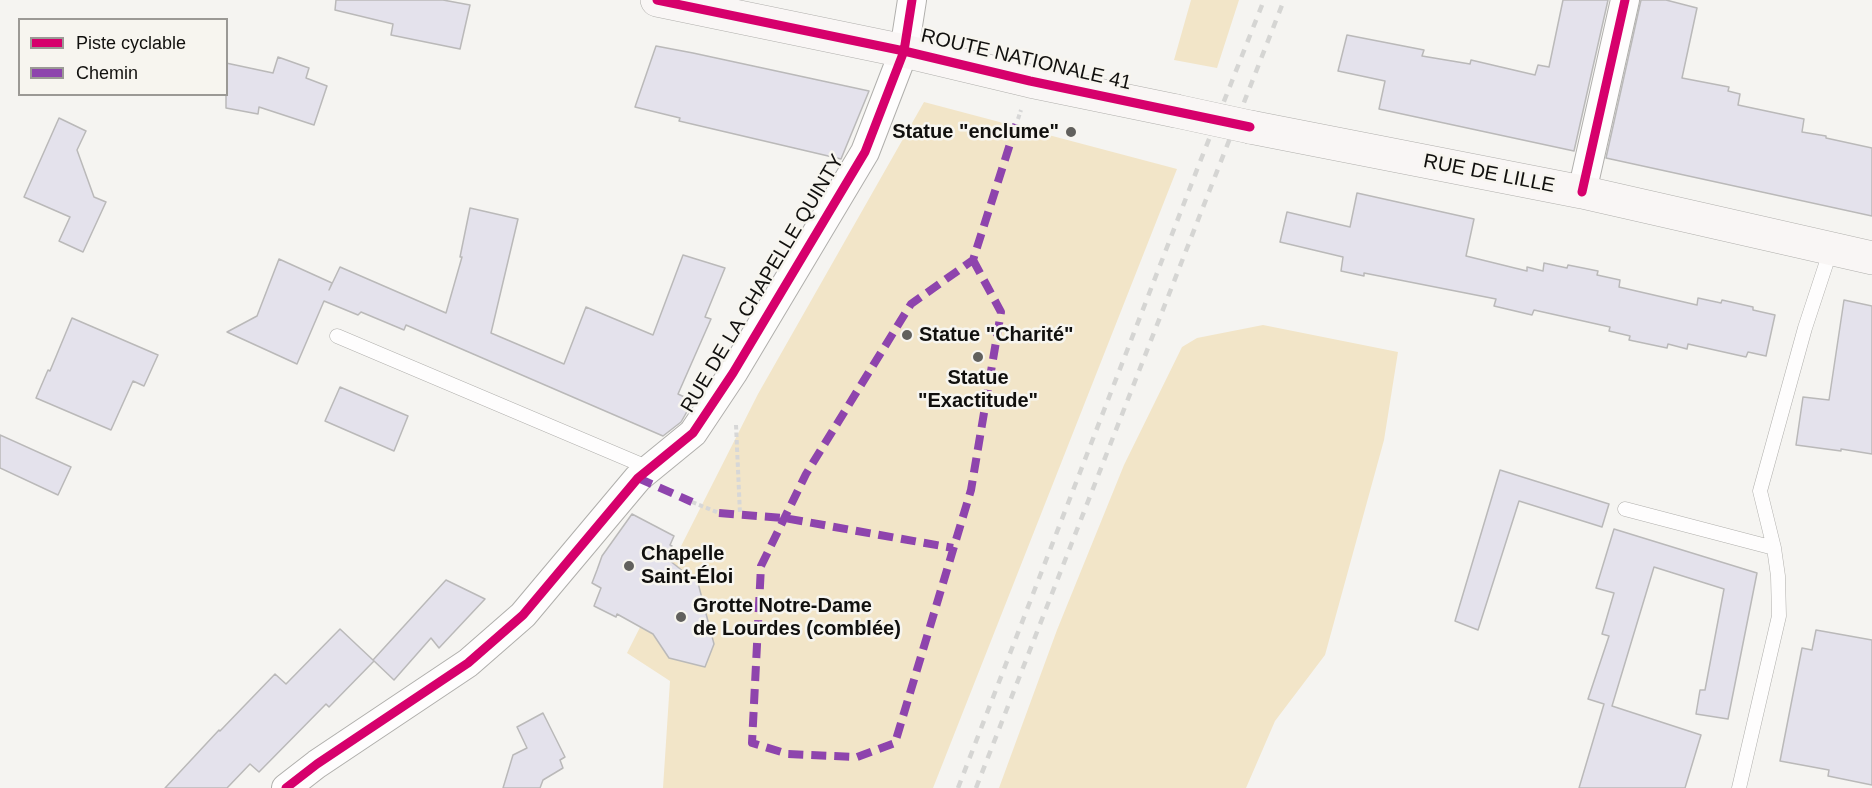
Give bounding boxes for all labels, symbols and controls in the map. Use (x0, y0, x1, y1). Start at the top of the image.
legend (18, 18, 228, 96)
street label: ROUTE NATIONALE 41 (918, 24, 1134, 96)
text: Piste cyclable (76, 33, 186, 53)
text: Chemin (76, 63, 138, 83)
place label: Statue "enclume" (892, 120, 1059, 144)
marker: Statue "enclume" (1064, 125, 1078, 139)
street label: RUE DE LILLE (1421, 149, 1557, 199)
street label: RUE DE LA CHAPELLE QUINTY (676, 151, 850, 417)
place label: Statue "Charité" (919, 323, 1074, 347)
marker: Statue "Charité" (900, 328, 914, 342)
marker: Statue "Exactitude" (971, 350, 985, 364)
place label: Statue "Exactitude" (918, 366, 1038, 413)
place label: Chapelle Saint-Éloi (641, 542, 733, 589)
marker: Chapelle Saint-Éloi (622, 559, 636, 573)
place label: Grotte Notre-Dame de Lourdes (comblée) (693, 594, 901, 641)
marker: Grotte Notre-Dame de Lourdes (comblée) (674, 610, 688, 624)

